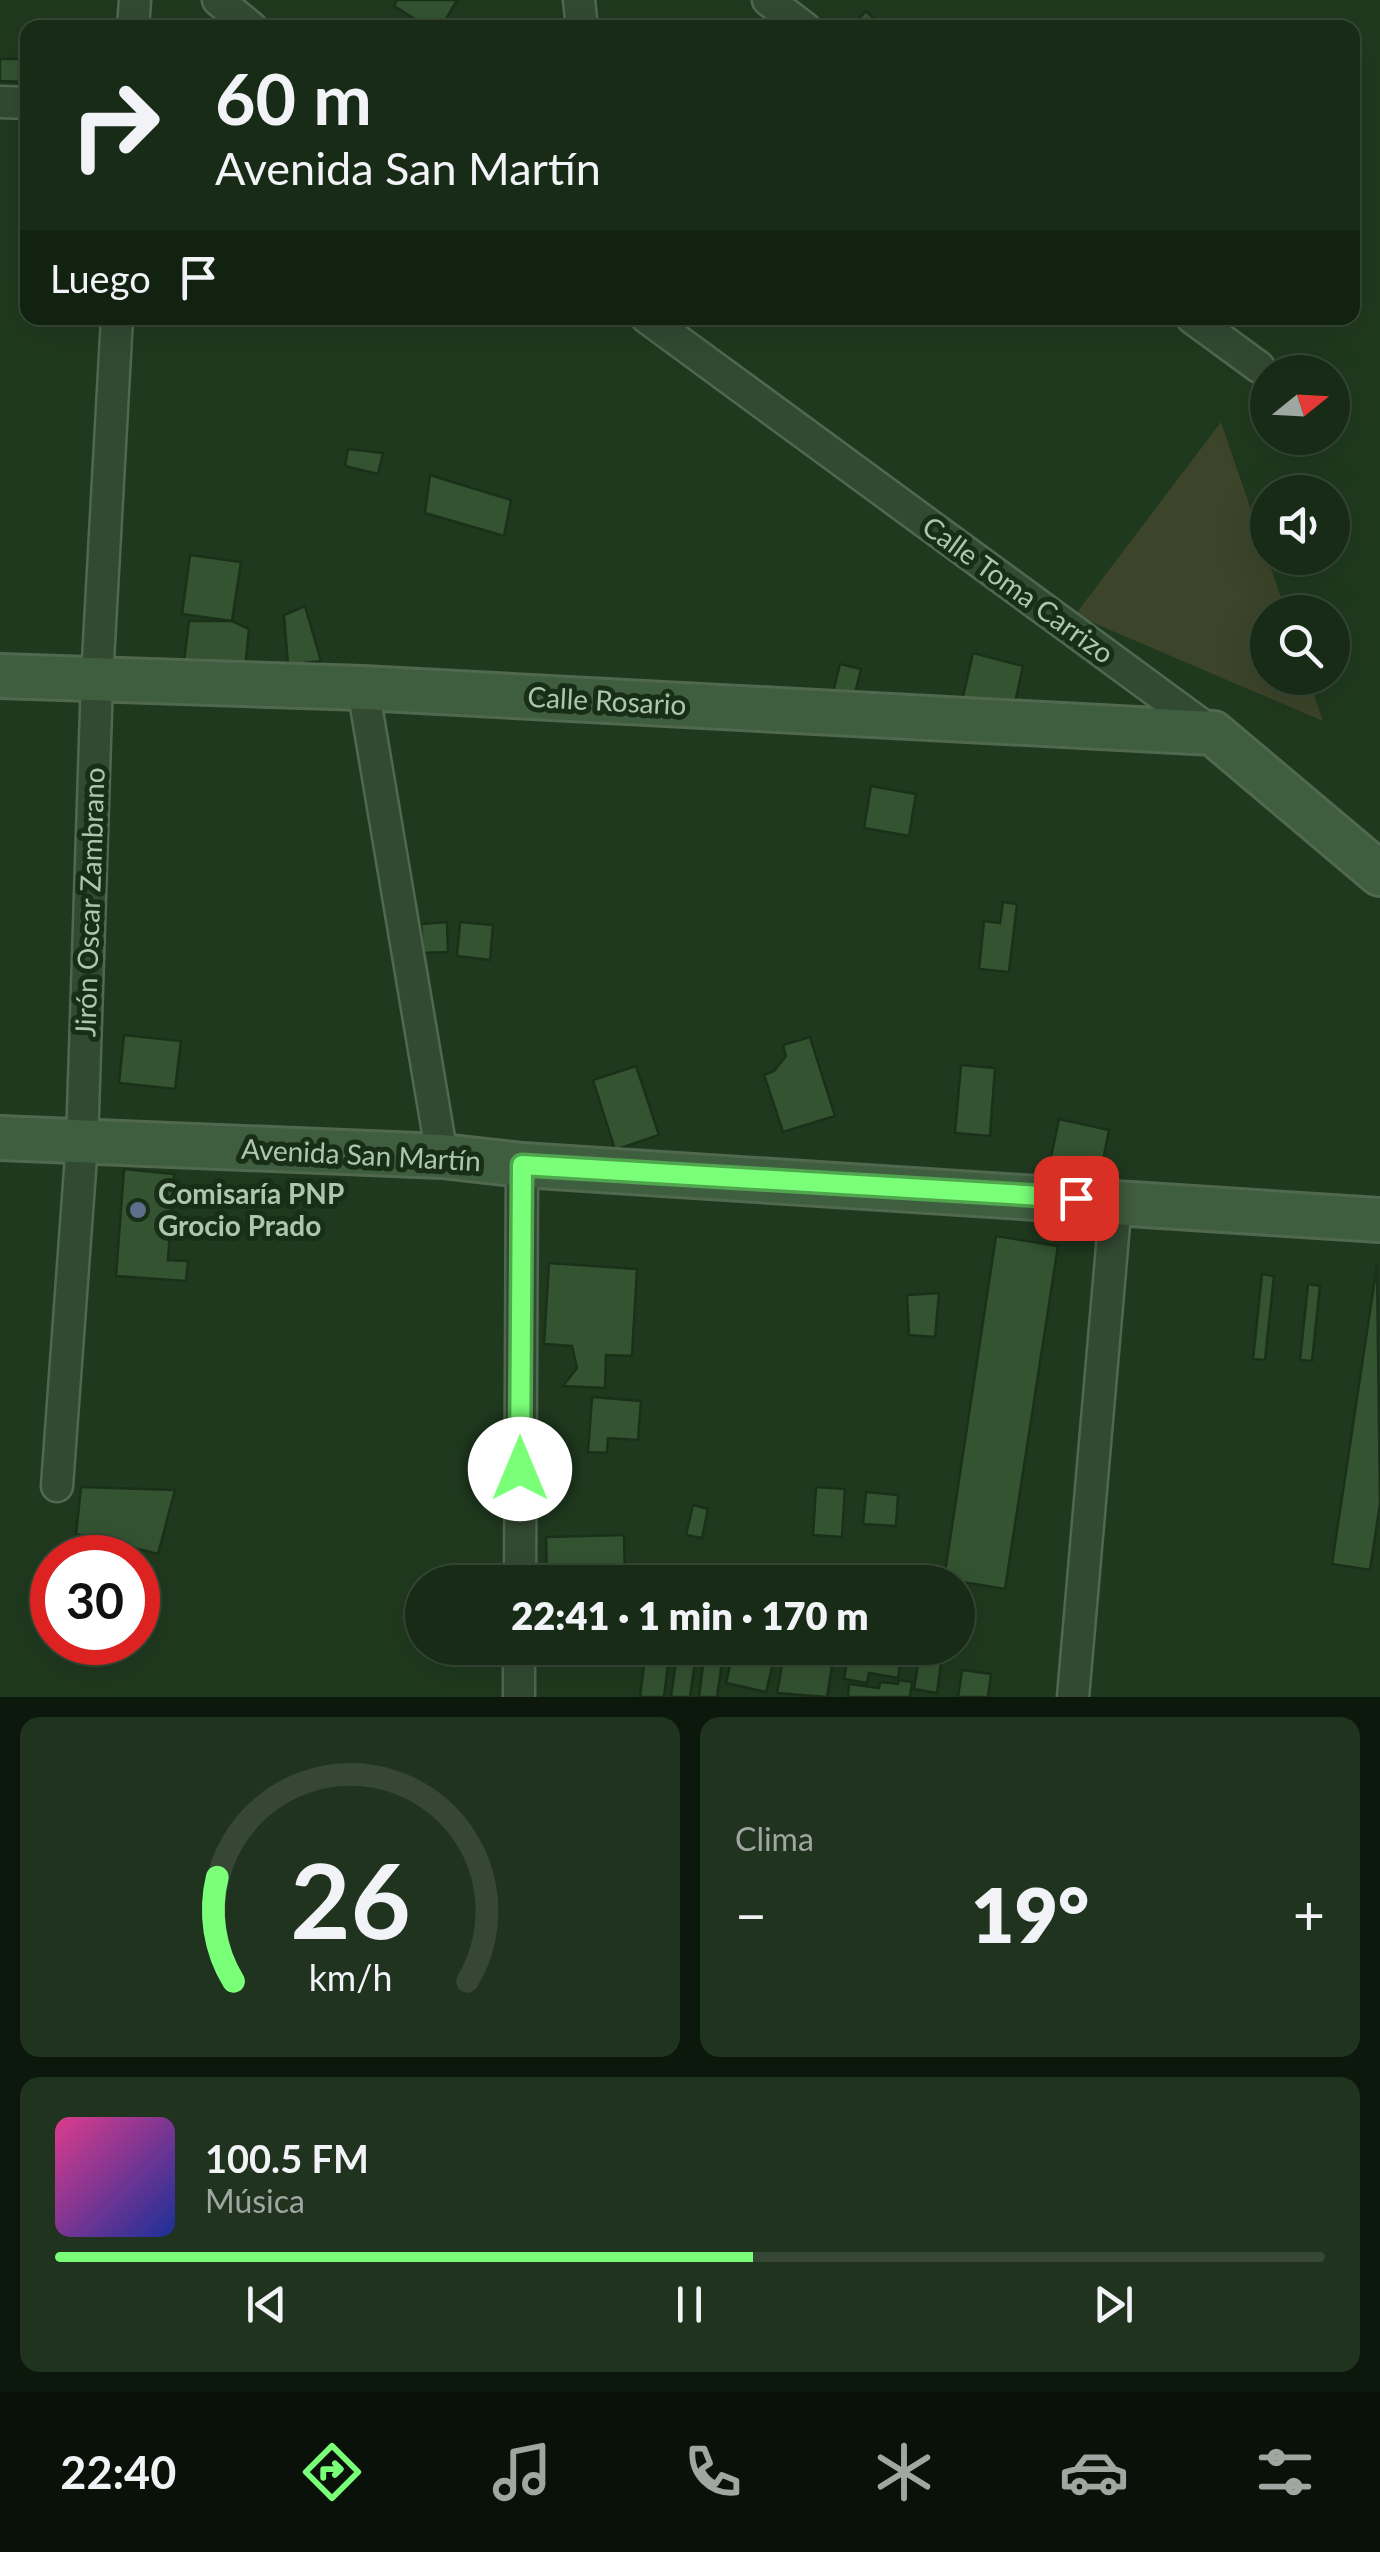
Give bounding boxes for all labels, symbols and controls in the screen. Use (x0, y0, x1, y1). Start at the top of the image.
text: 60 m (215, 56, 372, 140)
icon: right (50, 60, 180, 190)
text: Avenida San Martín (215, 141, 601, 195)
icon: arrive (171, 250, 226, 305)
text: Luego (50, 255, 151, 301)
north arrow (1250, 355, 1350, 455)
map controls (1250, 355, 1350, 695)
button: sound (1250, 475, 1350, 575)
street label: Calle Toma Carrizo (916, 508, 1121, 670)
button: search (1250, 595, 1350, 695)
street label: Calle Rosario (527, 679, 687, 721)
street label: Jirón Oscar Zambrano (67, 767, 111, 1037)
street label: Avenida San Martín (240, 1131, 482, 1177)
pin (1034, 1156, 1119, 1241)
icon: arrive (1049, 1171, 1104, 1226)
place label: Comisaría PNP Grocio Prado (158, 1176, 344, 1242)
marker: Comisaría PNP Grocio Prado (127, 1199, 149, 1221)
position arrow (468, 1417, 572, 1521)
speed limit sign: 30 (30, 1535, 160, 1665)
text: 22:41 · 1 min · 170 m (511, 1592, 869, 1638)
text: Clima (735, 1819, 814, 1858)
text: 26 (290, 1836, 410, 1961)
text: 19° (971, 1869, 1089, 1959)
text: − (735, 1881, 767, 1947)
text: + (1293, 1881, 1325, 1947)
text: km/h (308, 1956, 392, 1999)
text: 100.5 FM (205, 2135, 369, 2181)
text: Música (205, 2181, 305, 2220)
icon: previous (239, 2277, 294, 2332)
icon: pause (662, 2277, 717, 2332)
icon: next (1086, 2277, 1141, 2332)
icon: directions (297, 2437, 367, 2507)
icon: music (487, 2437, 557, 2507)
icon: phone (678, 2437, 748, 2507)
icon: climate (869, 2437, 939, 2507)
icon: car (1059, 2437, 1129, 2507)
icon: filters (1250, 2437, 1320, 2507)
text: 22:40 (60, 2445, 176, 2499)

